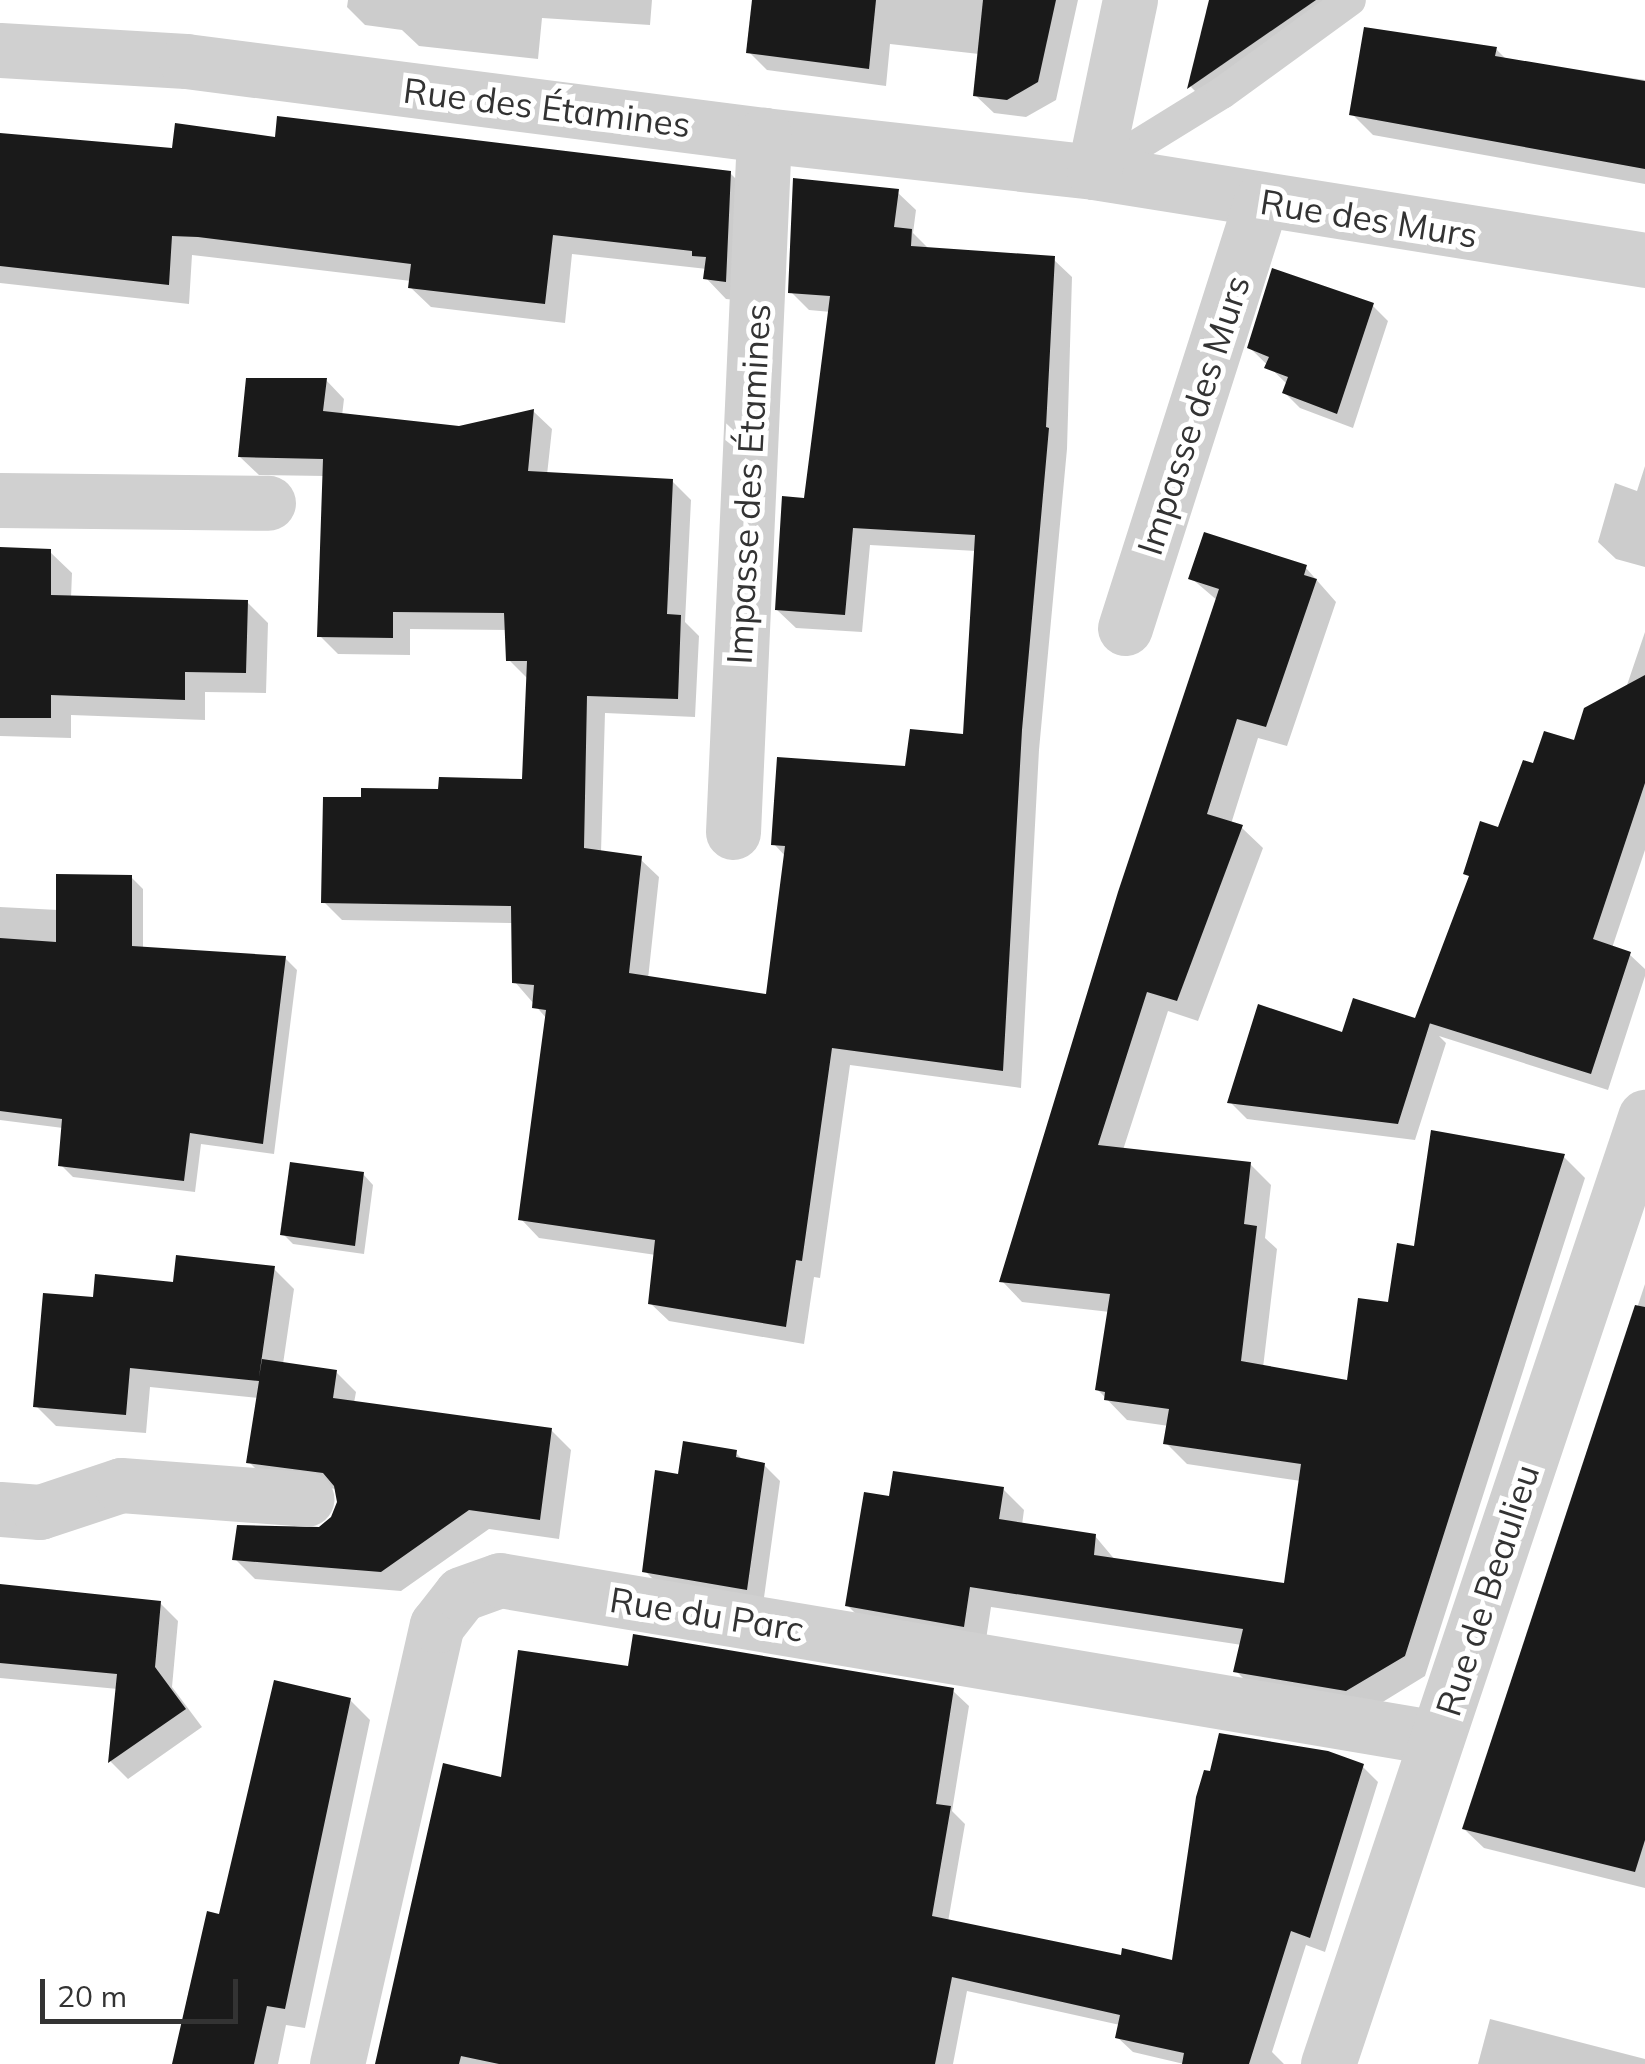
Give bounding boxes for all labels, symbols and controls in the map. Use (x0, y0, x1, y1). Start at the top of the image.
street label: Rue des Étamines (401, 69, 693, 145)
street label: Rue des Murs (1257, 180, 1481, 256)
street label: Impasse des Murs (1128, 270, 1258, 560)
street label: Impasse des Étamines (718, 303, 778, 665)
street label: Rue de Beaulieu (1427, 1459, 1547, 1721)
street label: Rue du Parc (607, 1578, 807, 1650)
scale bar (45, 1959, 242, 2021)
text: 20 m (57, 1977, 127, 2015)

